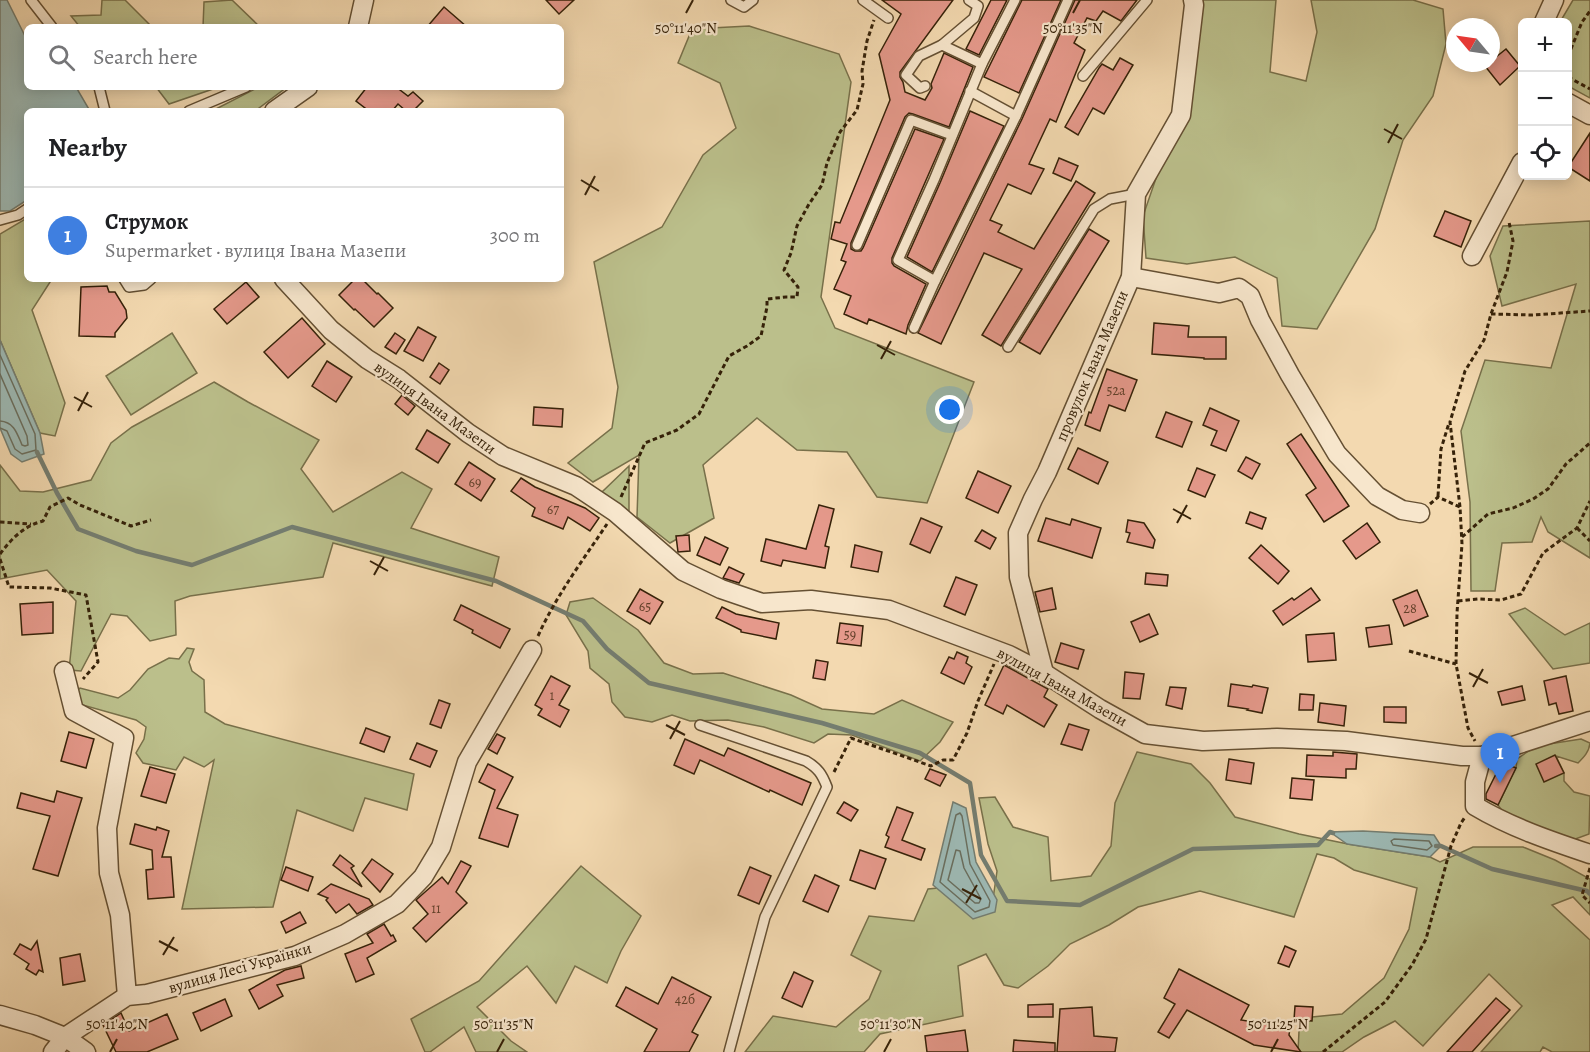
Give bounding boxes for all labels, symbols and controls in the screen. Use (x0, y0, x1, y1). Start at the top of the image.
text: 50°11'40"N (655, 18, 717, 38)
text: 50°11'35"N (1043, 18, 1103, 38)
north arrow (1446, 18, 1500, 72)
map controls (1518, 18, 1572, 180)
button: + (1518, 18, 1572, 72)
search box (24, 24, 564, 90)
icon: search (45, 41, 78, 74)
text: Search here (93, 42, 198, 72)
button: − (1518, 72, 1572, 126)
button: locate (1518, 126, 1572, 180)
text: Nearby (48, 130, 127, 165)
text: Струмок (105, 207, 188, 237)
text: 1 (64, 222, 71, 249)
text: 300 m (490, 222, 540, 249)
text: Supermarket · вулиця Івана Мазепи (105, 237, 406, 264)
street label: провулок Івана Мазепи (1050, 287, 1134, 445)
street label: вулиця Івана Мазепи (370, 356, 500, 460)
house number: 52а (1106, 381, 1126, 400)
your location (935, 395, 964, 424)
house number: 69 (469, 473, 481, 492)
house number: 67 (547, 500, 559, 519)
house number: 65 (639, 597, 651, 616)
house number: 28 (1403, 599, 1417, 618)
house number: 59 (844, 625, 856, 644)
street label: вулиця Івана Мазепи (993, 642, 1131, 732)
house number: 1 (550, 686, 555, 705)
pin: 1 (1480, 734, 1520, 783)
house number: 11 (431, 899, 441, 918)
street label: вулиця Лесі Українки (166, 937, 314, 999)
house number: 42б (675, 990, 695, 1009)
text: 50°11'40"N (86, 1014, 148, 1034)
text: 50°11'35"N (474, 1014, 534, 1034)
text: 50°11'30"N (860, 1014, 922, 1034)
text: 50°11'25"N (1248, 1014, 1309, 1034)

